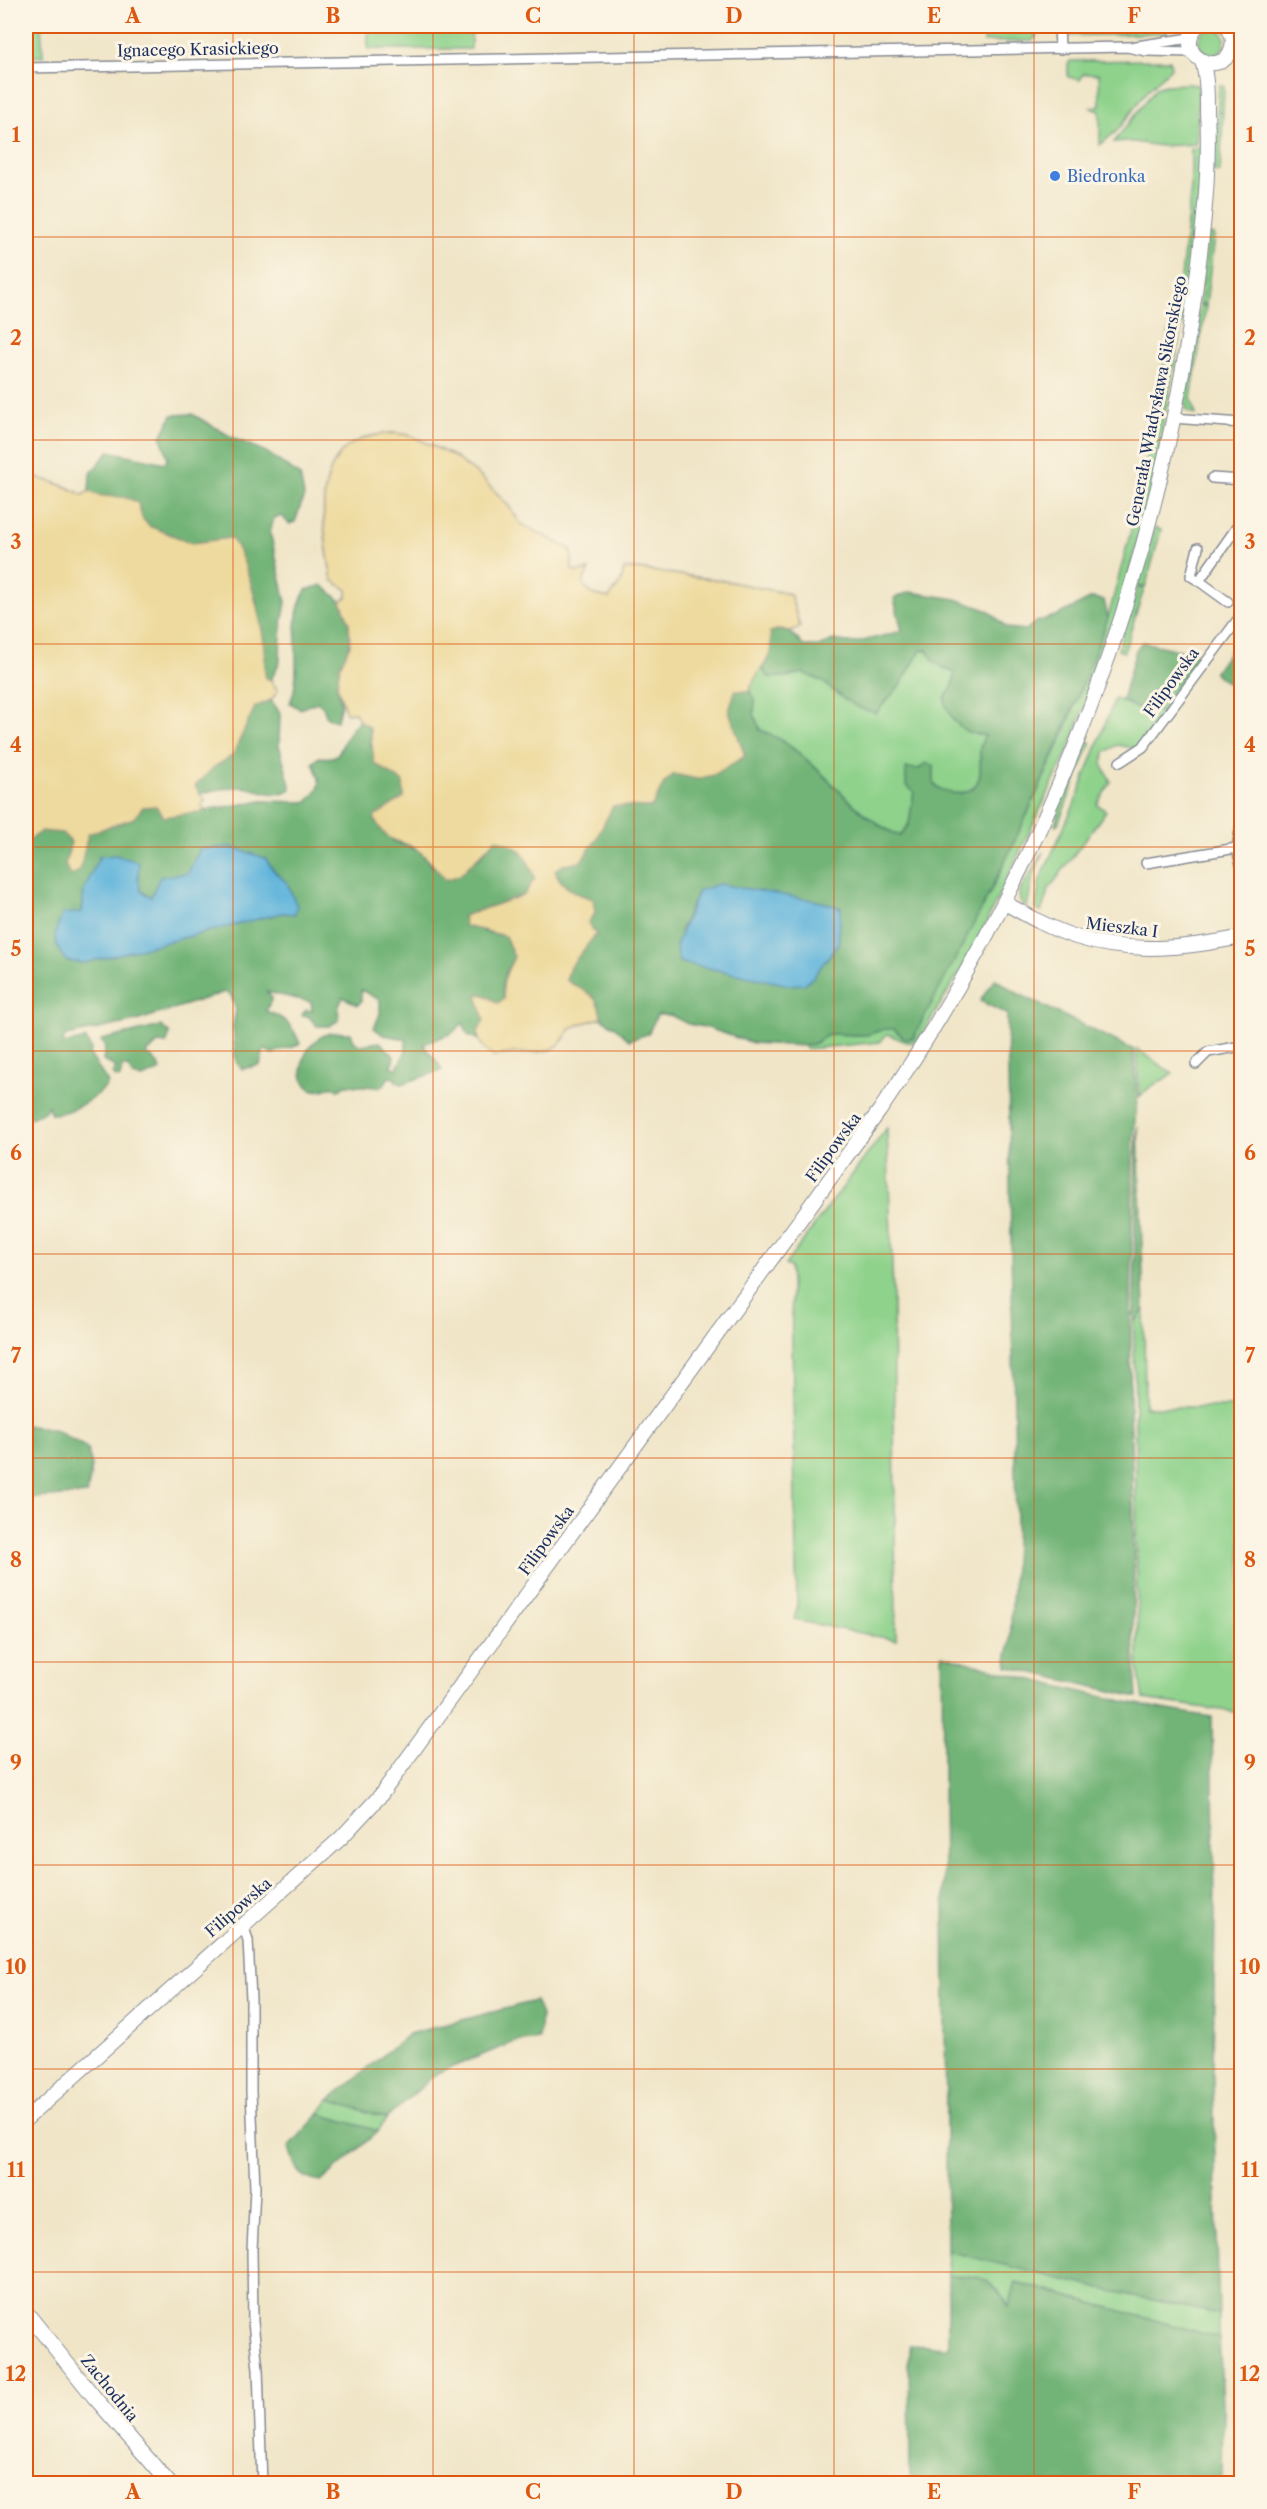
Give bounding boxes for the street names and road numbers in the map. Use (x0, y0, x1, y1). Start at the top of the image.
street label: Ignacego Krasickiego (117, 38, 279, 60)
street label: Generała Władysława Sikorskiego (1122, 274, 1190, 528)
street label: Filipowska (1139, 643, 1203, 721)
street label: Mieszka I (1085, 913, 1159, 941)
street label: Filipowska (801, 1108, 865, 1186)
street label: Filipowska (514, 1501, 578, 1579)
street label: Filipowska (201, 1872, 276, 1941)
street label: Zachodnia (77, 2350, 143, 2426)

